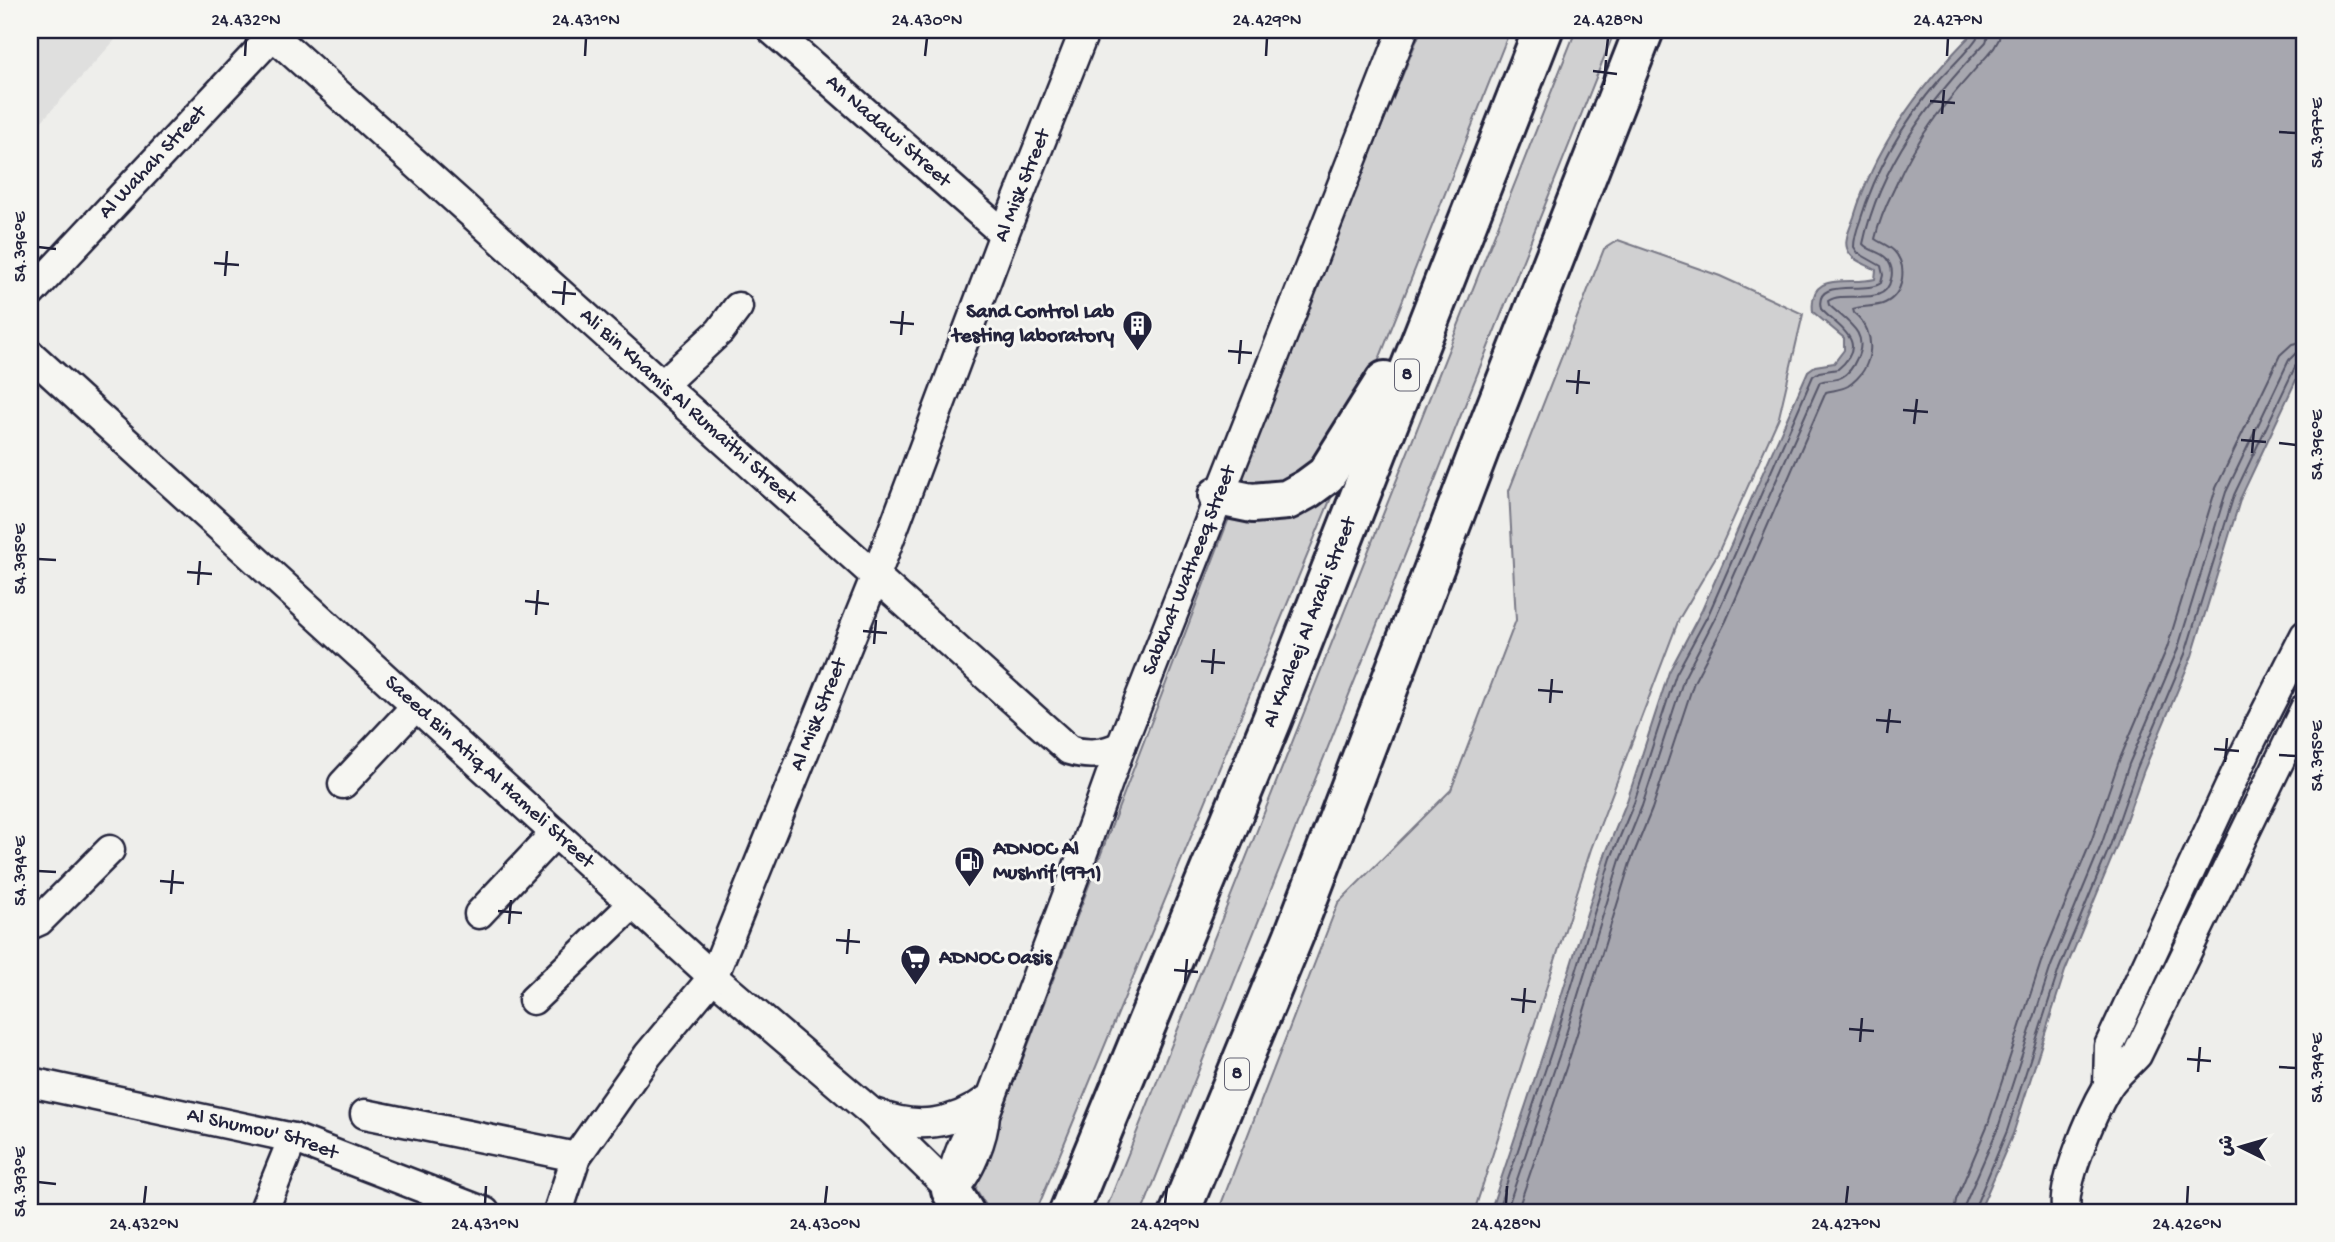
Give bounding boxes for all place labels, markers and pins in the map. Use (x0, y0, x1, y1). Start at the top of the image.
place label: Sand Control Lab testing laboratory (950, 301, 1115, 350)
building icon: Sand Control Lab testing laboratory (1120, 308, 1154, 352)
place label: ADNOC Al Mushrif (971) (992, 838, 1102, 887)
fuel station icon: ADNOC Al Mushrif (971) (953, 845, 987, 889)
supermarket icon: ADNOC Oasis (899, 942, 933, 986)
place label: ADNOC Oasis (938, 947, 1053, 972)

